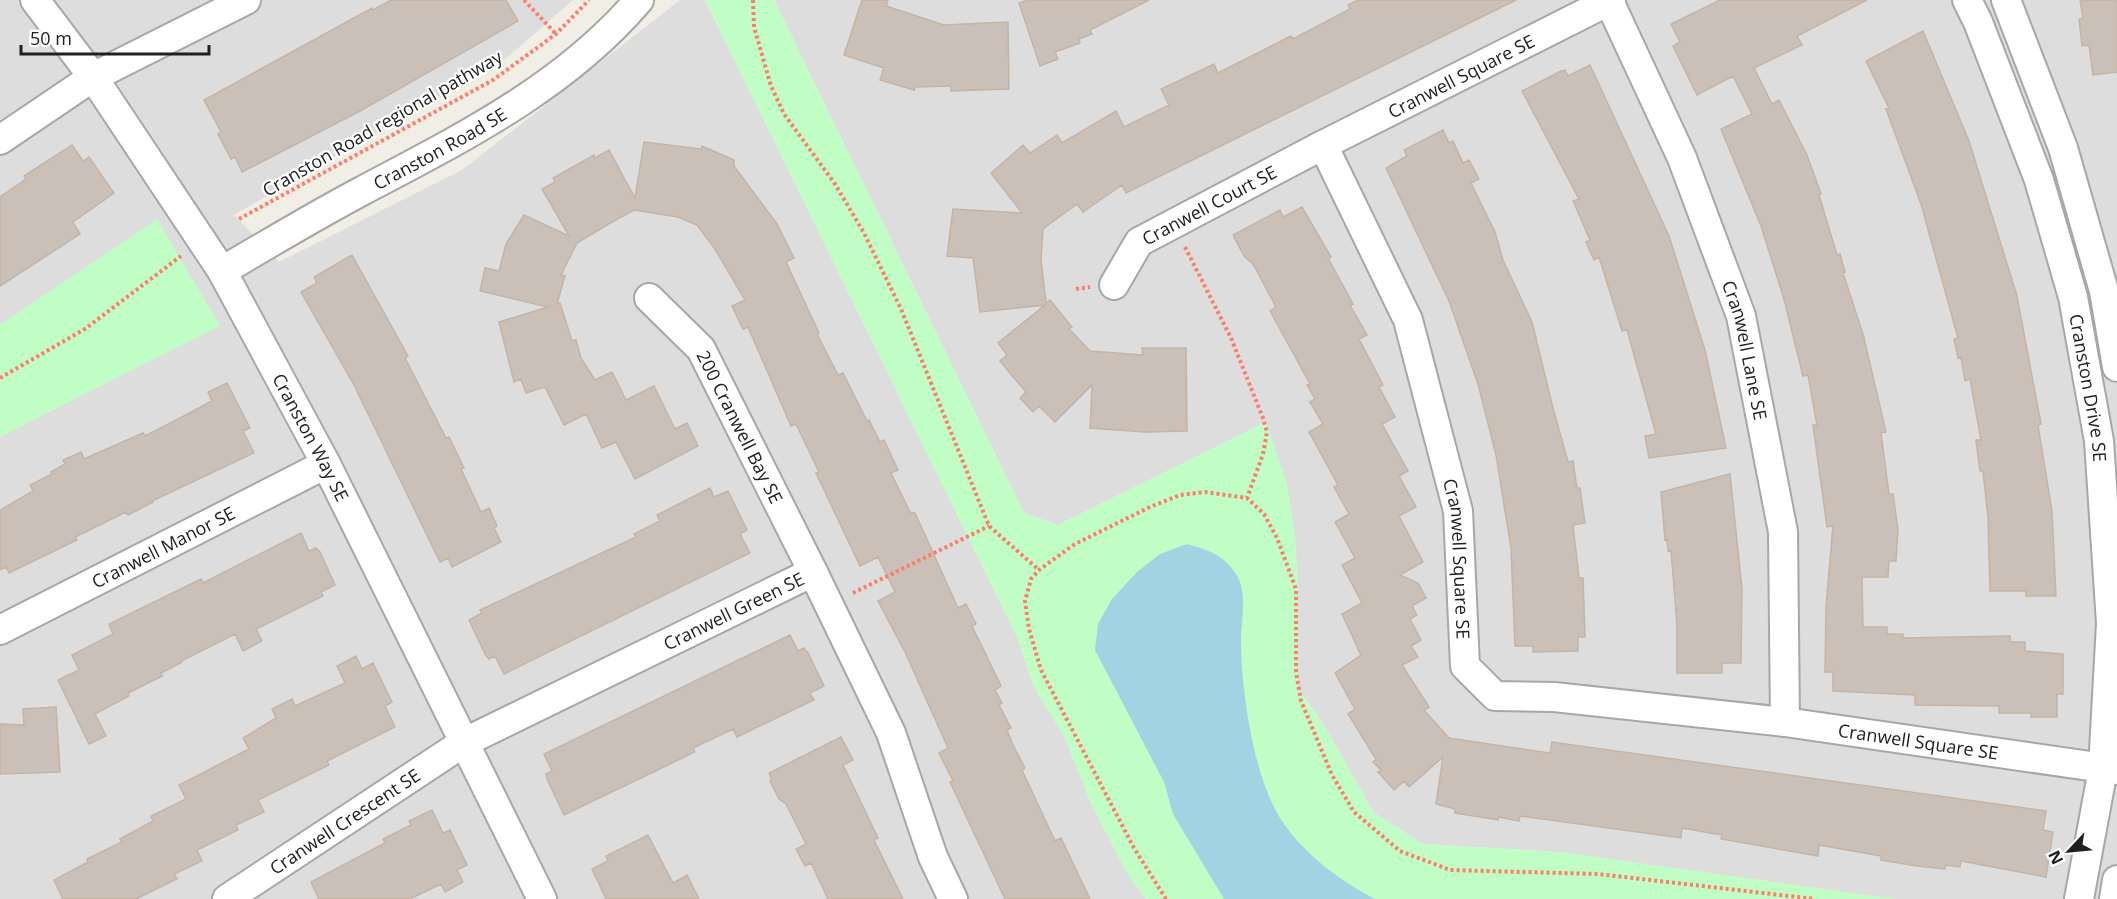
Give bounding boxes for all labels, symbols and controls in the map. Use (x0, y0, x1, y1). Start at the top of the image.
scale bar (21, 18, 208, 56)
text: 50 m (30, 26, 72, 50)
street label: Cranwell Square SE (1384, 29, 1538, 123)
street label: Cranston Road regional pathway (258, 44, 507, 202)
street label: Cranston Road SE (369, 102, 511, 195)
street label: Cranwell Court SE (1138, 160, 1281, 250)
street label: Cranwell Lane SE (1717, 277, 1773, 422)
street label: Cranston Drive SE (2064, 312, 2112, 463)
street label: 200 Cranwell Bay SE (692, 346, 789, 508)
street label: Cranston Way SE (267, 369, 355, 505)
street label: Cranwell Square SE (1438, 476, 1476, 640)
street label: Cranwell Manor SE (87, 501, 239, 593)
street label: Cranwell Green SE (659, 566, 808, 655)
street label: Cranwell Square SE (1837, 718, 2000, 765)
street label: Cranwell Crescent SE (265, 763, 425, 880)
north arrow (2039, 821, 2099, 881)
text: N (2043, 847, 2068, 868)

